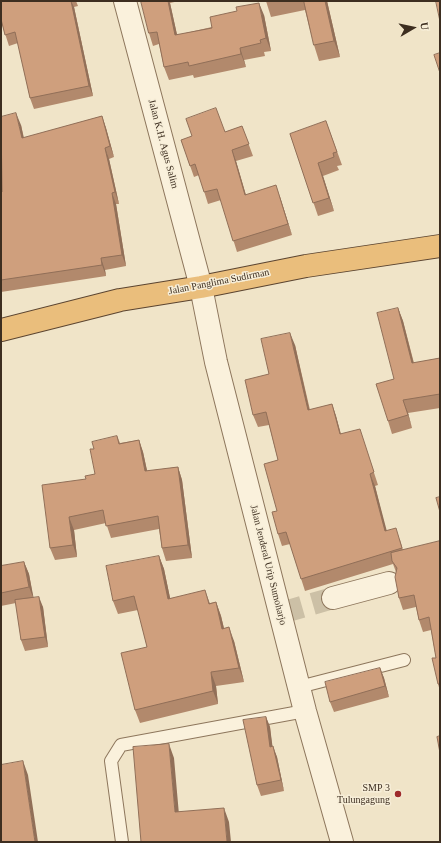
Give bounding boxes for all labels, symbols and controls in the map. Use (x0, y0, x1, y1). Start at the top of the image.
north arrow (393, 8, 433, 48)
text: U (418, 21, 431, 31)
street label: Jalan K.H. Agus Salim (145, 98, 181, 190)
street label: Jalan Panglima Sudirman (168, 266, 270, 298)
street label: Jalan Jenderal Urip Sumoharjo (247, 504, 289, 626)
place label: SMP 3 Tulungagung (337, 782, 390, 806)
marker: SMP 3 Tulungagung (393, 789, 403, 799)

